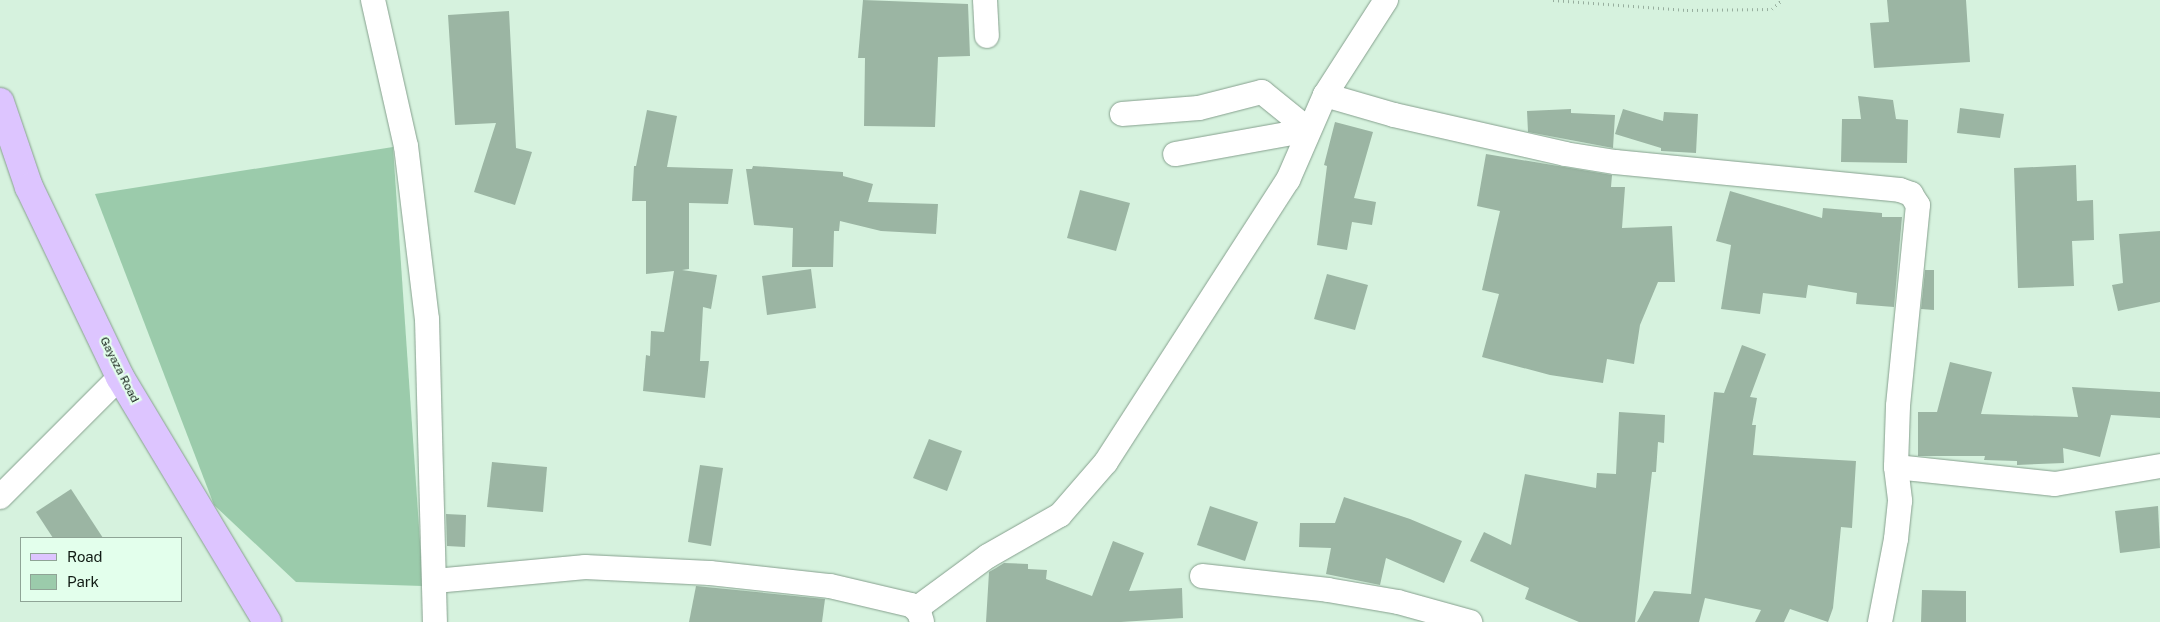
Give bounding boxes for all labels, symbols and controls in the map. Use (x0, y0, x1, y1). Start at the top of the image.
street label: Gayaza Road (96, 335, 142, 405)
legend (20, 537, 182, 602)
text: Road (67, 548, 103, 565)
text: Park (67, 573, 99, 590)

